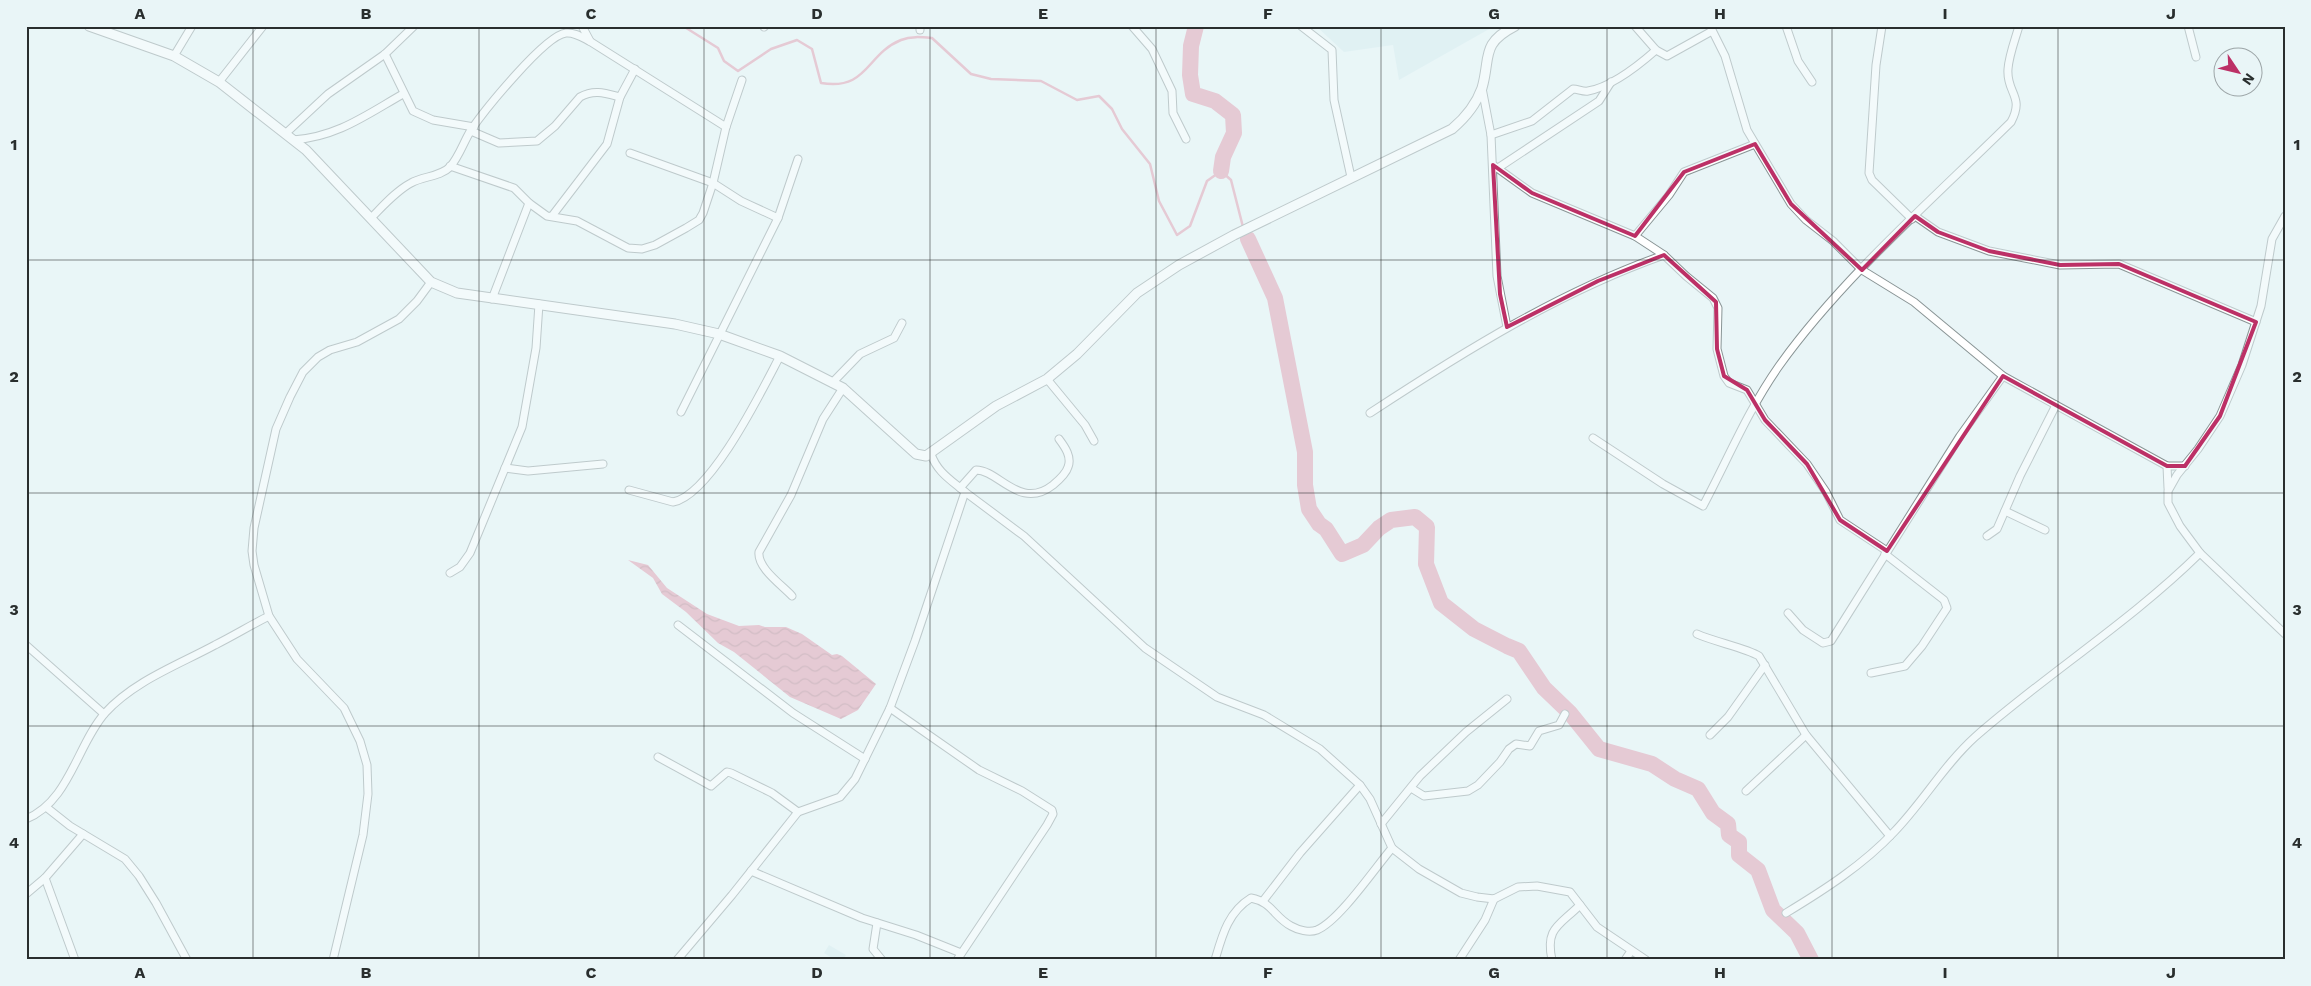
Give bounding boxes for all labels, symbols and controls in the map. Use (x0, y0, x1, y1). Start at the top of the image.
text: A (135, 4, 146, 23)
text: B (361, 4, 372, 23)
text: C (586, 4, 597, 23)
text: D (811, 4, 823, 23)
text: E (1038, 4, 1048, 23)
text: F (1263, 4, 1273, 23)
text: G (1488, 4, 1500, 23)
text: H (1714, 4, 1726, 23)
text: I (1942, 4, 1948, 23)
text: J (2166, 4, 2176, 23)
north arrow (2214, 48, 2264, 98)
text: N (2239, 71, 2258, 88)
text: 1 (11, 135, 17, 154)
text: 1 (2294, 135, 2300, 154)
text: 2 (9, 367, 19, 386)
text: 2 (2292, 367, 2302, 386)
text: 3 (9, 600, 19, 619)
text: 3 (2292, 600, 2302, 619)
text: 4 (9, 833, 19, 852)
text: 4 (2292, 833, 2302, 852)
text: A (135, 963, 146, 982)
text: B (361, 963, 372, 982)
text: C (586, 963, 597, 982)
text: D (811, 963, 823, 982)
text: E (1038, 963, 1048, 982)
text: F (1263, 963, 1273, 982)
text: G (1488, 963, 1500, 982)
text: H (1714, 963, 1726, 982)
text: I (1942, 963, 1948, 982)
text: J (2166, 963, 2176, 982)

